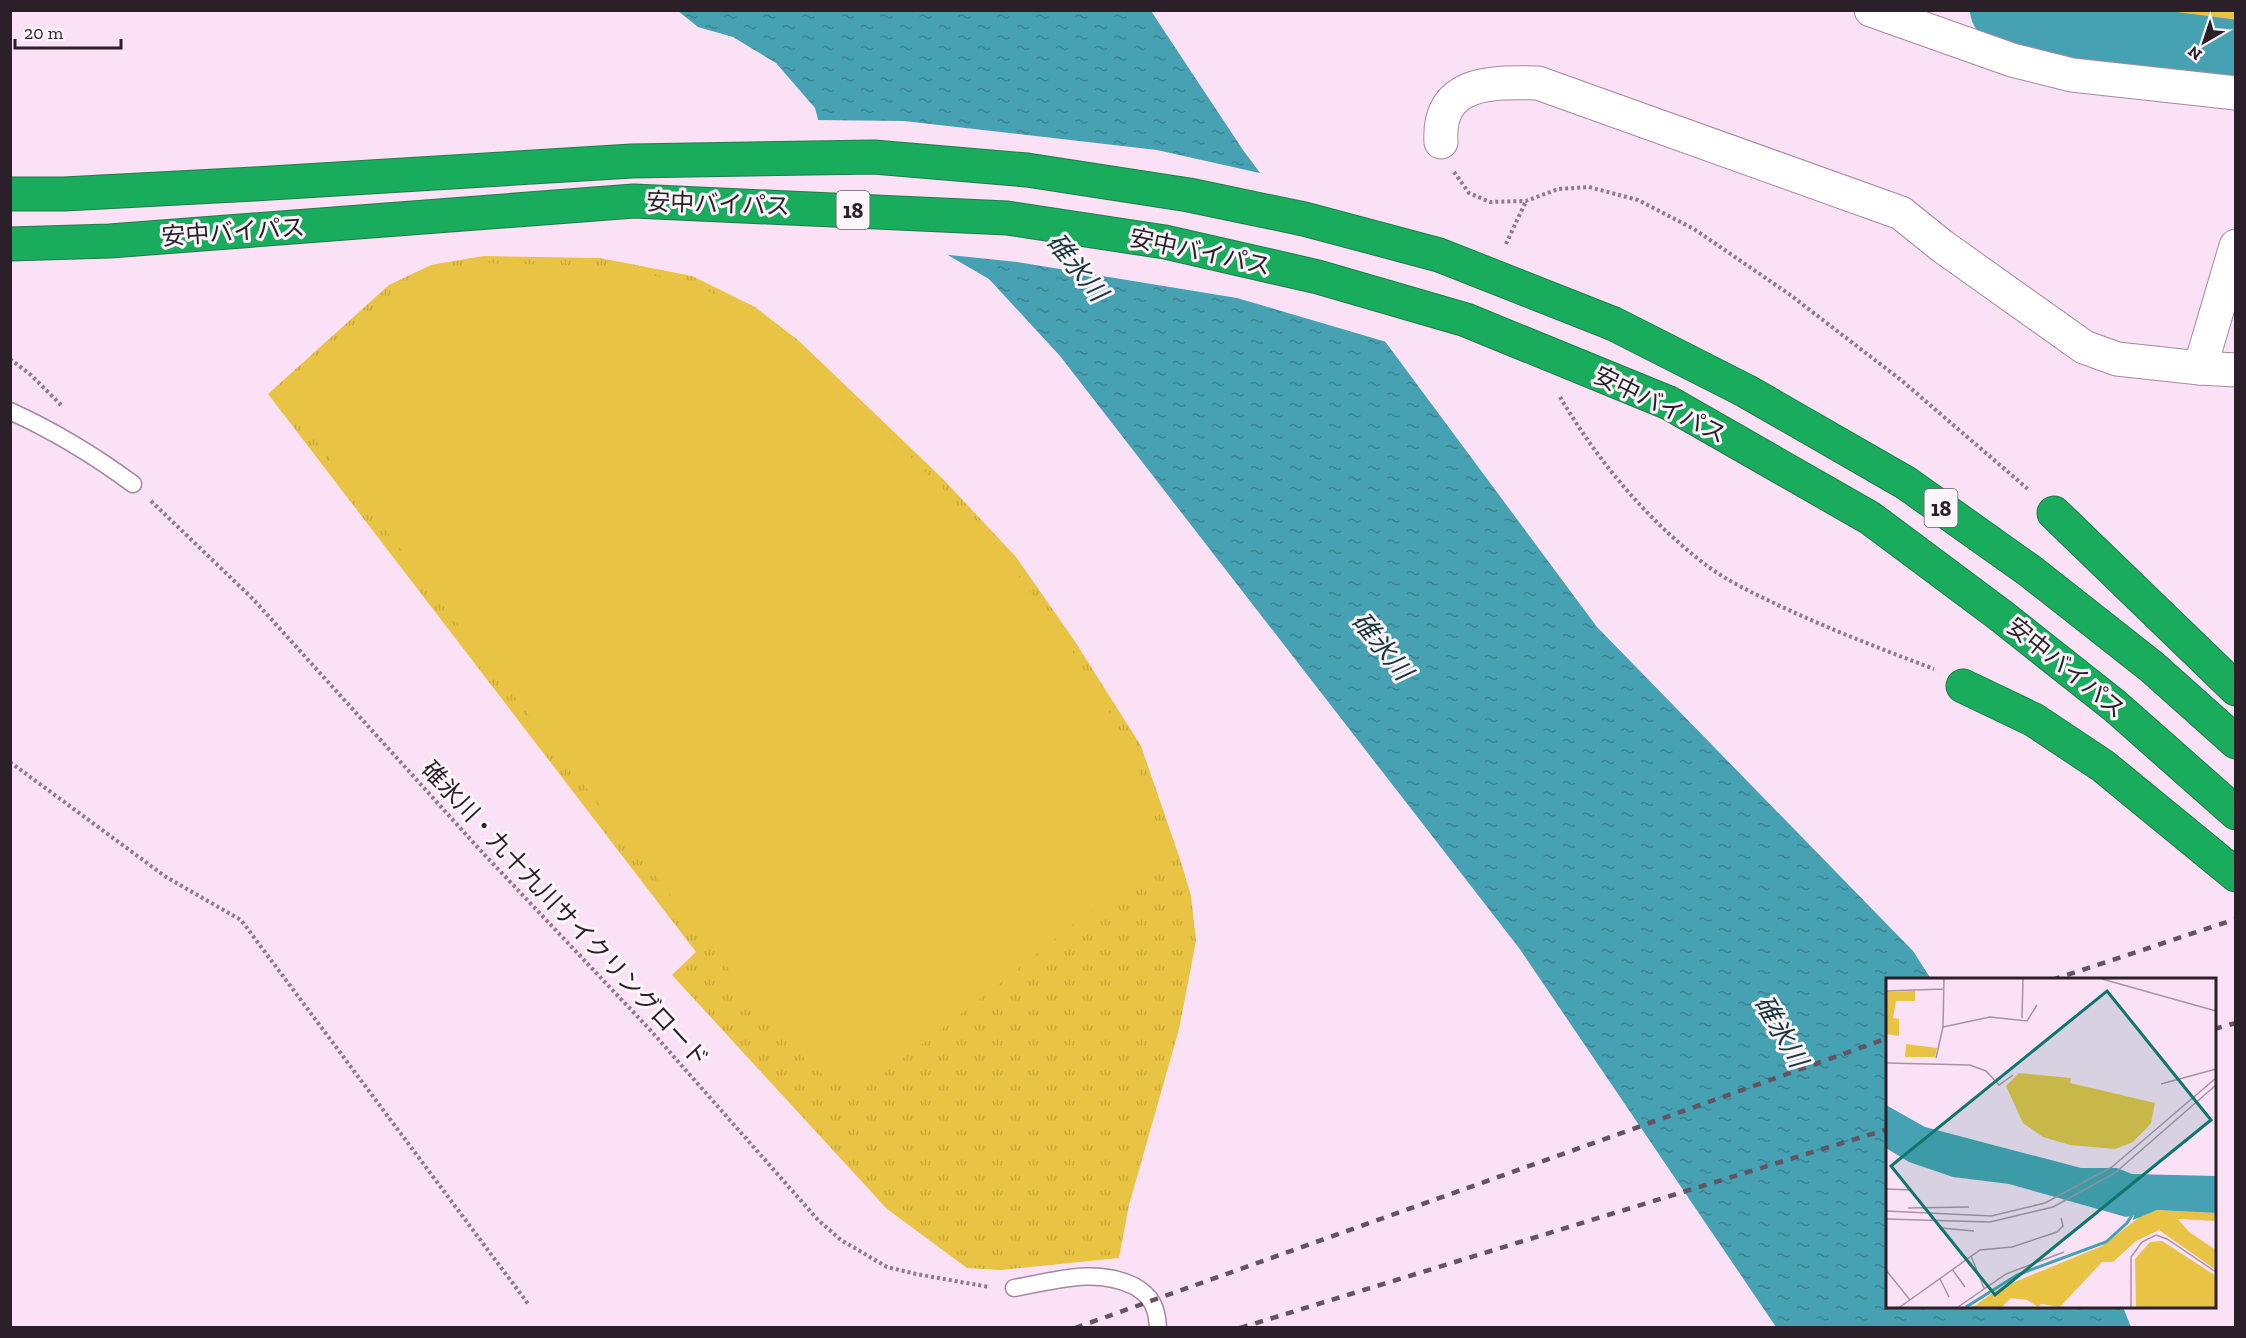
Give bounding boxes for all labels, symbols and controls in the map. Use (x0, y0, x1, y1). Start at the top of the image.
scale bar (15, 12, 122, 50)
north arrow (2174, 12, 2234, 72)
text: 20 m (24, 22, 64, 44)
text: N (2184, 42, 2206, 64)
street label: 安中バイパス (646, 187, 790, 220)
road number: 18 (836, 191, 870, 229)
street label: 安中バイパス (160, 212, 306, 251)
street label: 安中バイパス (1127, 222, 1273, 281)
water label: 碓氷川 (1040, 227, 1116, 310)
street label: 安中バイパス (1589, 360, 1731, 449)
road number: 18 (1924, 489, 1958, 527)
water label: 碓氷川 (1345, 606, 1421, 689)
street label: 安中バイパス (2001, 611, 2131, 724)
street label: 碓氷川・九十九川サイクリングロード (416, 755, 715, 1073)
inset map (1886, 978, 2216, 1308)
water label: 碓氷川 (1748, 989, 1816, 1075)

